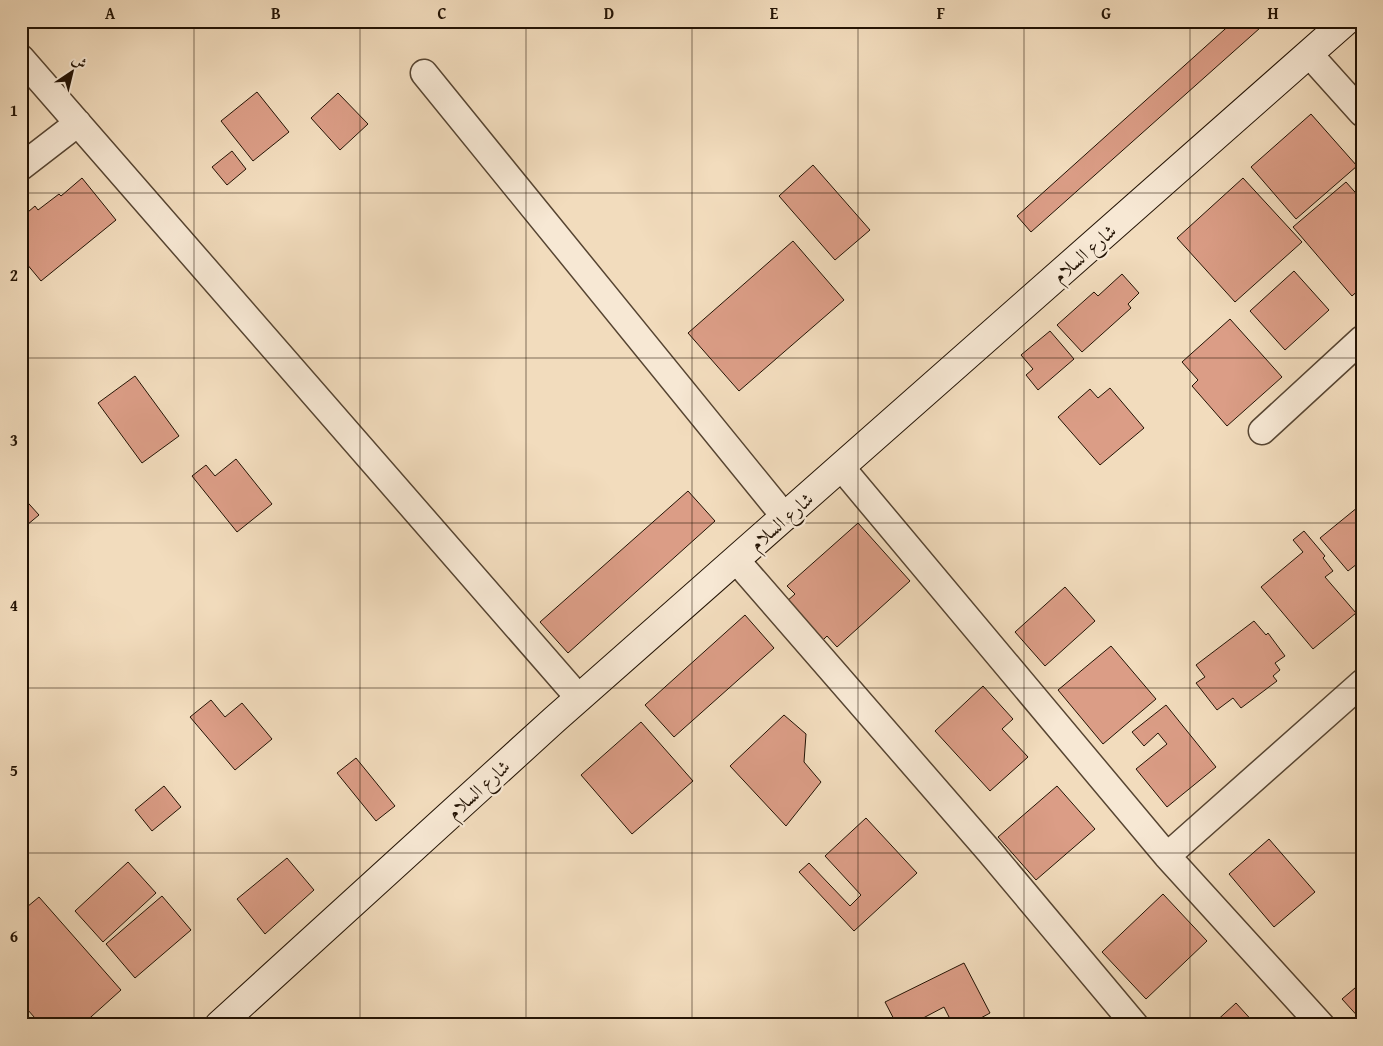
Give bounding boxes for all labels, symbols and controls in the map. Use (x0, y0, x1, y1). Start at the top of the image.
text: A (105, 1, 116, 25)
text: B (271, 1, 281, 25)
text: C (437, 1, 447, 25)
text: D (604, 1, 614, 25)
text: E (770, 1, 779, 25)
text: F (937, 1, 945, 25)
text: G (1101, 1, 1111, 25)
text: H (1267, 1, 1279, 25)
north arrow (48, 48, 98, 98)
text: ش (68, 49, 91, 74)
text: 1 (10, 98, 18, 122)
street label: شارع السلام (1046, 217, 1124, 291)
text: 2 (10, 263, 18, 287)
text: 3 (10, 428, 18, 452)
street label: شارع السلام (743, 485, 821, 559)
text: 4 (10, 593, 18, 617)
street label: شارع السلام (440, 753, 518, 827)
text: 5 (10, 758, 18, 782)
text: 6 (10, 924, 18, 948)

